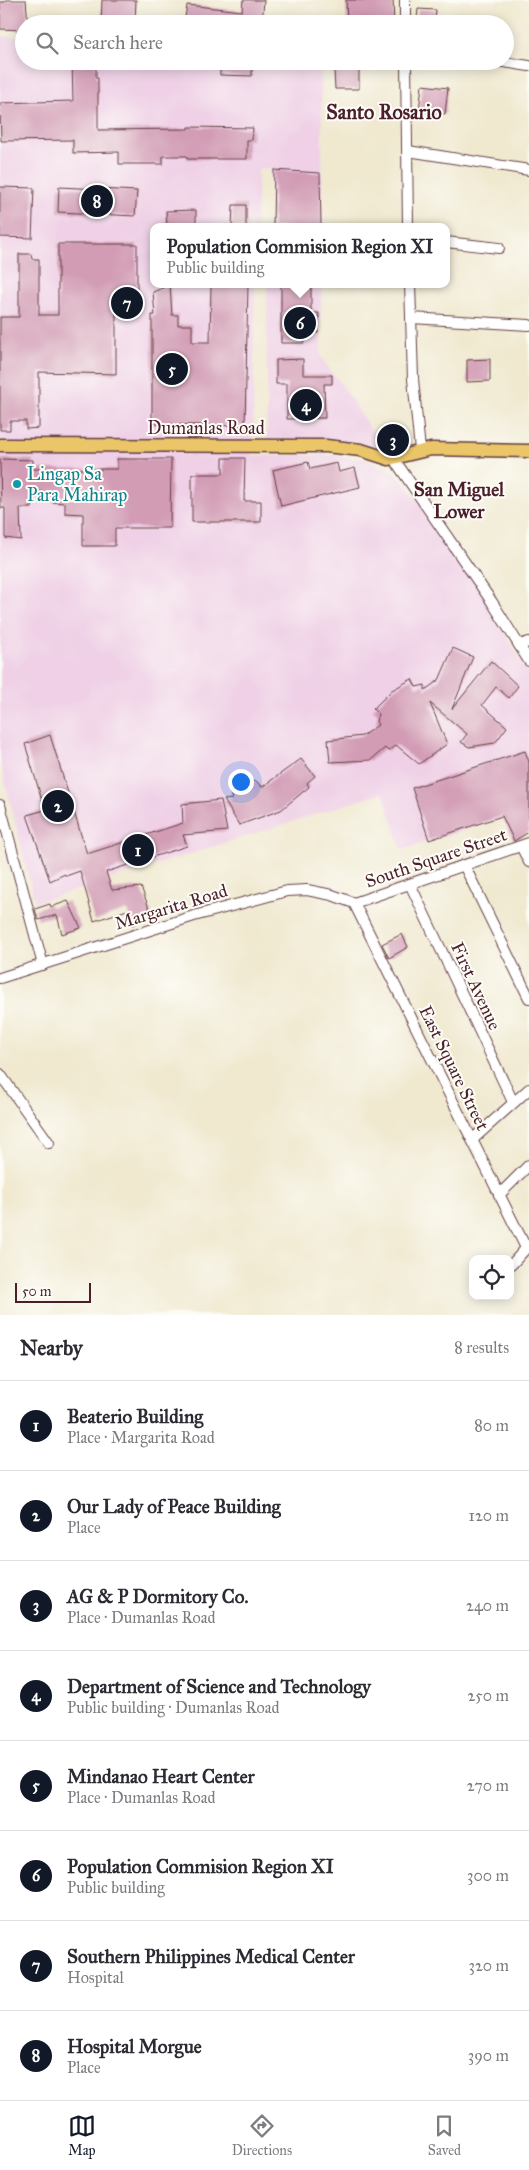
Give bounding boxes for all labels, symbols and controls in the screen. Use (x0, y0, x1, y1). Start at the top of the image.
search box (15, 15, 514, 70)
icon: search (33, 29, 61, 57)
text: Search here (73, 31, 163, 54)
district label: Santo Rosario (326, 100, 442, 124)
pin: 8 (81, 182, 113, 220)
popup (150, 223, 450, 288)
text: Population Commision Region XI (167, 235, 433, 258)
text: Public building (167, 258, 264, 277)
pin: 7 (111, 284, 143, 322)
pin: 6 (284, 304, 316, 342)
pin: 5 (156, 350, 188, 388)
pin: 4 (290, 386, 322, 424)
street label: Dumanlas Road (147, 417, 265, 439)
pin: 3 (377, 421, 409, 459)
place label: Lingap Sa Para Mahirap (27, 463, 127, 506)
marker: Lingap Sa Para Mahirap (11, 478, 23, 490)
district label: San Miguel Lower (414, 478, 505, 523)
your location (228, 769, 254, 795)
pin: 2 (42, 787, 74, 825)
street label: South Square Street (362, 823, 511, 893)
pin: 1 (122, 831, 154, 869)
street label: Margarita Road (112, 879, 230, 936)
street label: First Avenue (446, 939, 506, 1033)
street label: East Square Street (413, 1002, 494, 1135)
map controls (469, 1255, 514, 1300)
button: locate (469, 1255, 514, 1300)
scale bar (15, 1280, 91, 1303)
text: 50 m (22, 1283, 51, 1300)
text: Nearby (20, 1335, 83, 1361)
text: 8 results (454, 1338, 509, 1357)
text: Beaterio Building (67, 1405, 203, 1428)
text: 1 (33, 1416, 39, 1435)
text: 80 m (474, 1416, 509, 1435)
text: Place · Margarita Road (67, 1428, 215, 1447)
text: Our Lady of Peace Building (67, 1495, 281, 1518)
text: 2 (32, 1506, 40, 1525)
text: 120 m (469, 1506, 509, 1525)
text: Place (67, 1518, 101, 1537)
text: AG & P Dormitory Co. (67, 1585, 248, 1608)
text: 3 (33, 1596, 39, 1615)
text: 240 m (466, 1596, 509, 1615)
text: Place · Dumanlas Road (67, 1608, 216, 1627)
text: Department of Science and Technology (67, 1675, 371, 1698)
text: 4 (32, 1686, 40, 1705)
text: 250 m (468, 1686, 509, 1705)
text: Public building · Dumanlas Road (67, 1698, 280, 1717)
text: Mindanao Heart Center (67, 1765, 255, 1788)
text: 5 (32, 1776, 40, 1795)
text: 270 m (467, 1776, 509, 1795)
text: Place · Dumanlas Road (67, 1788, 216, 1807)
text: Population Commision Region XI (67, 1855, 334, 1878)
text: 6 (32, 1866, 40, 1885)
text: 300 m (467, 1866, 509, 1885)
text: Public building (67, 1878, 165, 1897)
text: Southern Philippines Medical Center (67, 1945, 355, 1968)
text: 7 (32, 1956, 40, 1975)
text: 320 m (469, 1956, 509, 1975)
text: Hospital (67, 1968, 124, 1987)
text: Hospital Morgue (67, 2035, 202, 2058)
text: 8 (32, 2046, 40, 2065)
text: 390 m (468, 2046, 509, 2065)
text: Place (67, 2058, 101, 2077)
tab: Map (68, 2112, 96, 2159)
tab: Directions (232, 2112, 292, 2159)
tab: Saved (428, 2112, 461, 2159)

